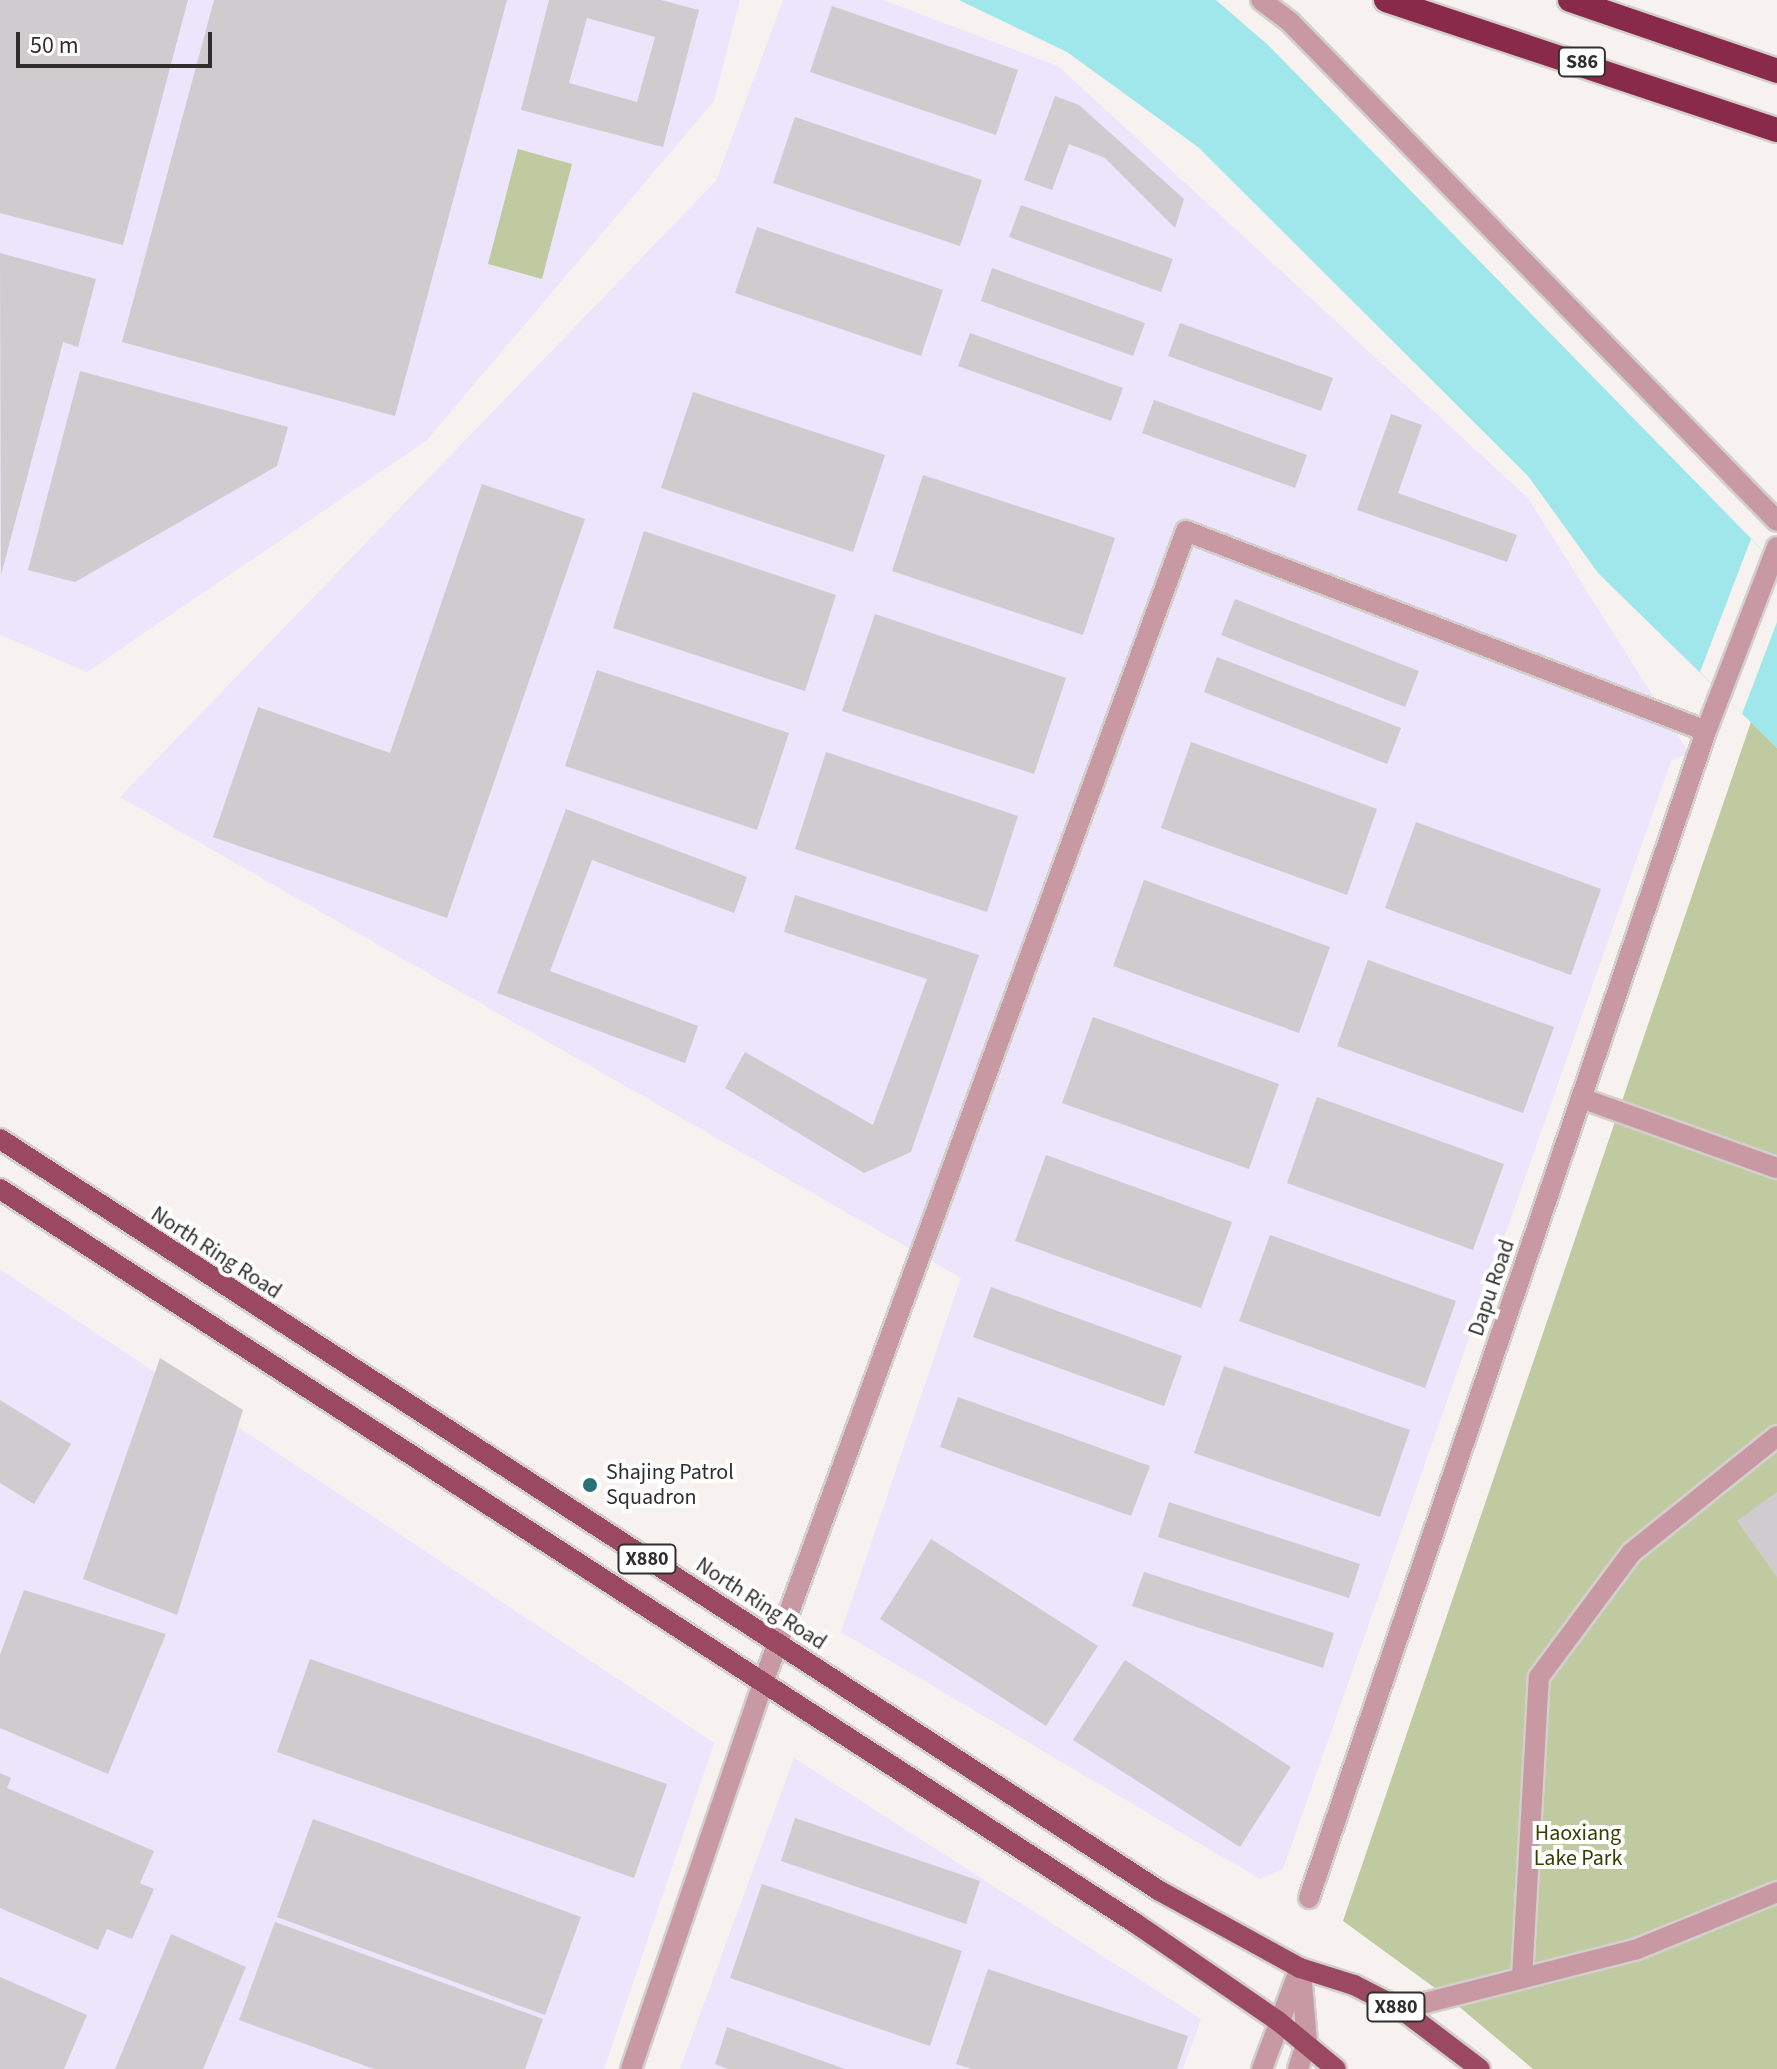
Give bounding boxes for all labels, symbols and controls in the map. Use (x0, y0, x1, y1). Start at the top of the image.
scale bar (20, 16, 216, 66)
text: 50 m (30, 28, 79, 63)
road number: S86 (1556, 46, 1608, 78)
street label: North Ring Road (146, 1201, 286, 1305)
street label: Dapu Road (1463, 1236, 1521, 1340)
place label: Shajing Patrol Squadron (606, 1459, 734, 1510)
marker: Shajing Patrol Squadron (581, 1476, 599, 1494)
road number: X880 (617, 1543, 677, 1575)
street label: North Ring Road (691, 1552, 831, 1656)
park label: Haoxiang Lake Park (1534, 1820, 1622, 1872)
road number: X880 (1366, 1991, 1426, 2023)

